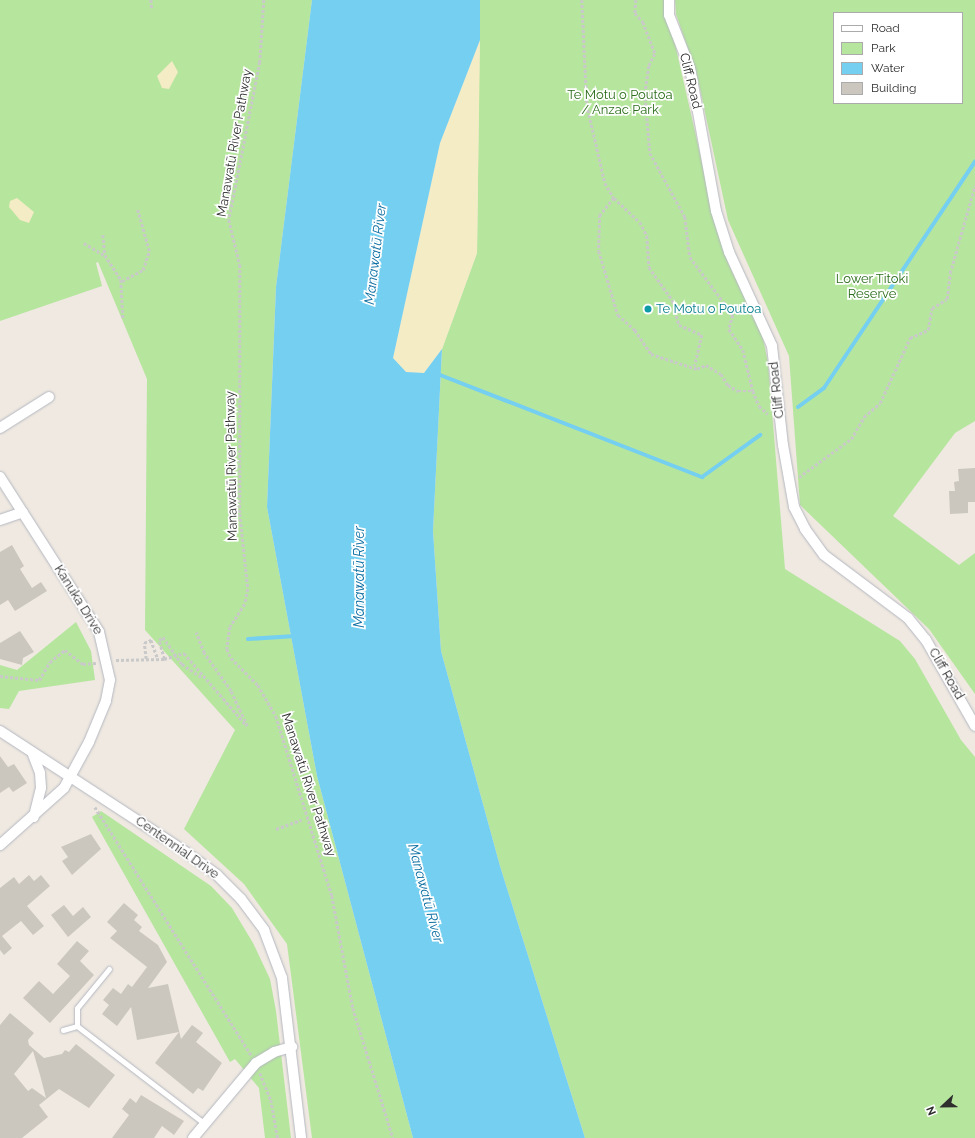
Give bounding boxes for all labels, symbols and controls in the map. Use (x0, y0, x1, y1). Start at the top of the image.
legend (833, 12, 963, 104)
text: Road (871, 21, 900, 35)
text: Park (871, 41, 896, 55)
street label: Cliff Road (675, 51, 705, 111)
text: Water (871, 61, 905, 75)
street label: Manawatū River Pathway (214, 68, 256, 218)
text: Building (871, 81, 917, 95)
park label: Te Motu o Poutoa / Anzac Park (567, 88, 673, 119)
water label: Manawatū River (360, 203, 390, 305)
park label: Lower Titoki Reserve (835, 272, 909, 303)
place label: Te Motu o Poutoa (656, 301, 761, 317)
marker: Te Motu o Poutoa (643, 304, 653, 314)
street label: Cliff Road (766, 361, 788, 419)
street label: Manawatū River Pathway (223, 391, 241, 541)
water label: Manawatū River (351, 526, 367, 628)
street label: Kanuka Drive (50, 562, 106, 638)
street label: Cliff Road (925, 645, 967, 703)
street label: Manawatū River Pathway (277, 711, 339, 859)
street label: Centennial Drive (132, 813, 222, 883)
water label: Manawatū River (405, 842, 447, 944)
north arrow (923, 1086, 963, 1126)
text: N (924, 1104, 939, 1117)

